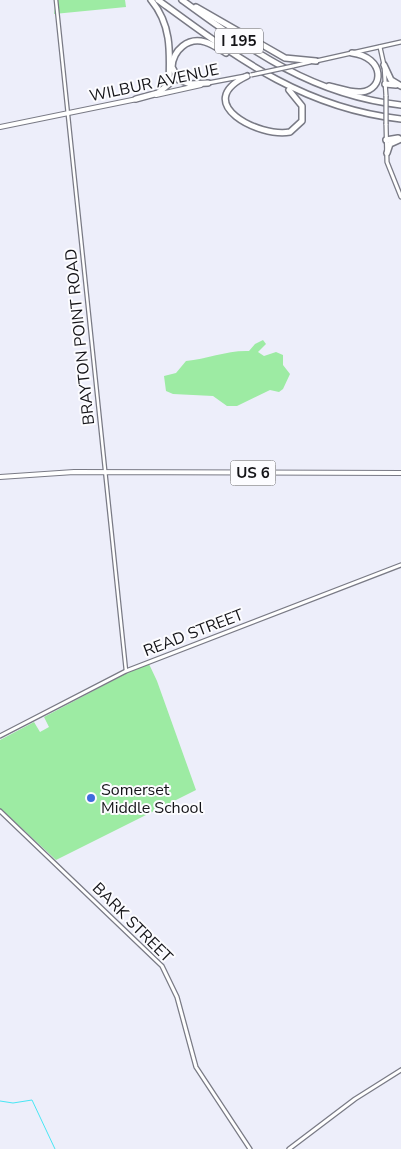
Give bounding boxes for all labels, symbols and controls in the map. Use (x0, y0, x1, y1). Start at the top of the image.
road number: I 195 (215, 28, 263, 54)
street label: WILBUR AVENUE (88, 59, 221, 107)
street label: BRAYTON POINT ROAD (60, 248, 100, 426)
road number: US 6 (230, 460, 276, 486)
street label: READ STREET (140, 604, 247, 662)
place label: Somerset Middle School (101, 779, 203, 819)
marker: Somerset Middle School (85, 792, 97, 804)
street label: BARK STREET (87, 878, 178, 968)

